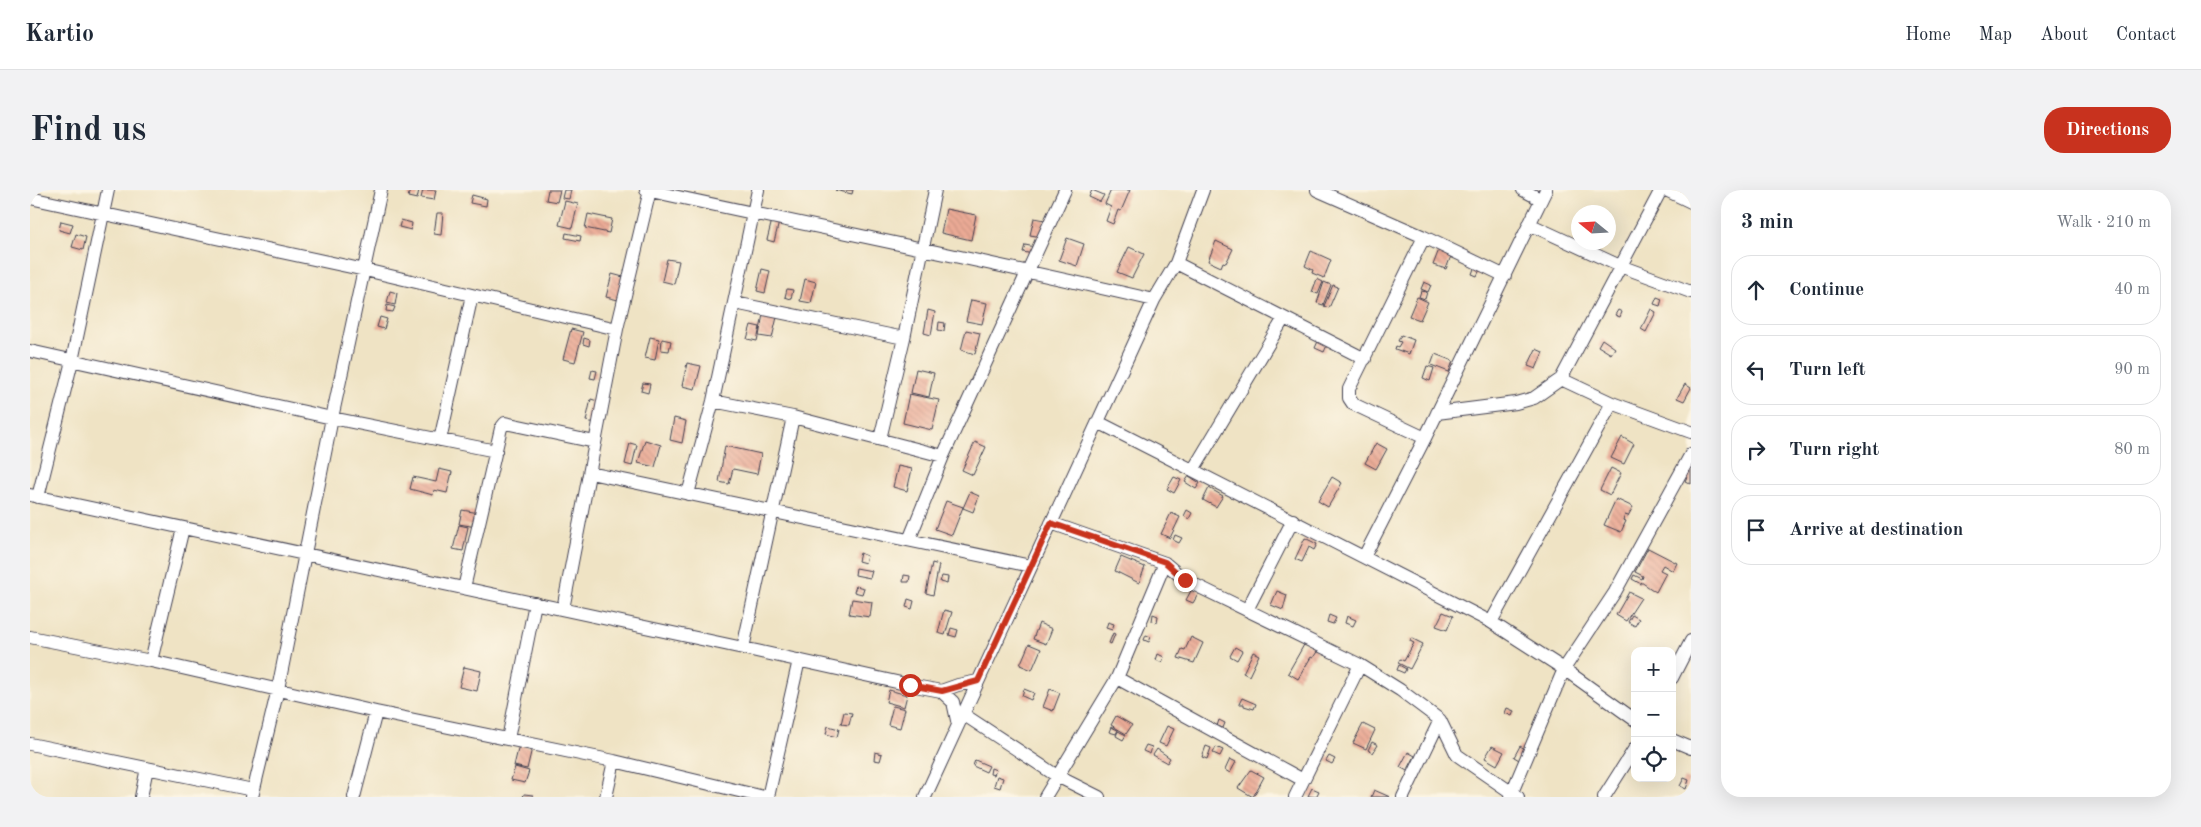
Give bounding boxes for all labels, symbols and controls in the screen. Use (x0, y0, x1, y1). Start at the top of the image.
text: Kartio (25, 23, 94, 47)
text: Home (1905, 26, 1951, 44)
text: Map (1979, 26, 2012, 44)
text: About (2040, 26, 2088, 44)
text: Contact (2116, 26, 2176, 44)
button: Directions (2044, 107, 2171, 153)
text: Find us (30, 113, 146, 148)
north arrow (1571, 205, 1616, 250)
text: 3 min (1741, 212, 1794, 233)
text: Walk · 210 m (2056, 215, 2151, 231)
icon: ahead (1742, 276, 1770, 304)
text: Continue (1789, 281, 1864, 300)
text: 40 m (2114, 282, 2150, 298)
icon: left (1742, 356, 1770, 384)
text: Turn left (1789, 361, 1866, 380)
text: 90 m (2114, 362, 2150, 378)
icon: right (1742, 436, 1770, 464)
text: Turn right (1789, 441, 1879, 460)
text: 80 m (2114, 442, 2150, 458)
icon: arrive (1742, 516, 1770, 544)
text: Arrive at destination (1789, 521, 1963, 540)
route end (1174, 569, 1197, 592)
map controls (1631, 647, 1676, 782)
button: + (1631, 647, 1676, 692)
route start (899, 674, 922, 697)
button: − (1631, 692, 1676, 737)
button: locate (1631, 737, 1676, 782)

